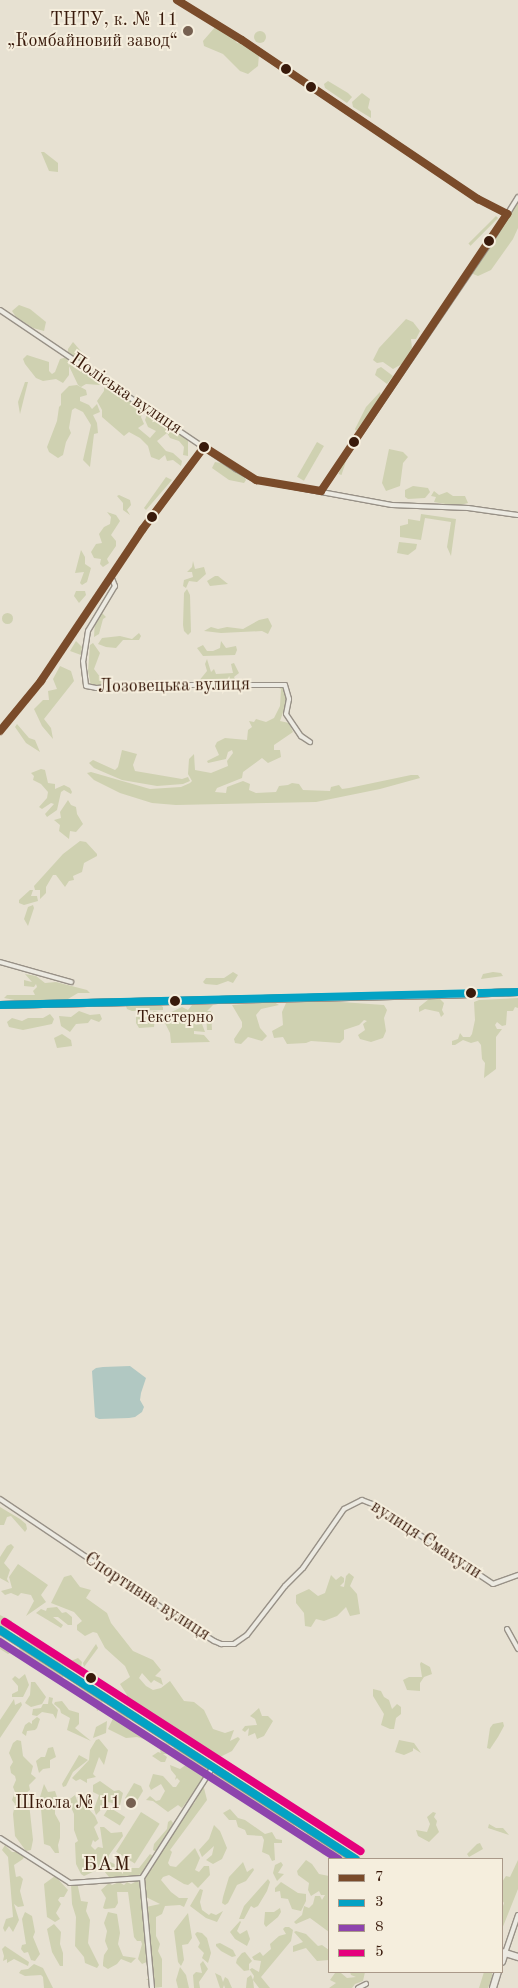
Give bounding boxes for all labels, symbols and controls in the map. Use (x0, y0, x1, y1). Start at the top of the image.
place label: ТНТУ, к. № 11 „Комбайновий завод“ (7, 10, 178, 52)
marker: ТНТУ, к. № 11 „Комбайновий завод“ (182, 25, 194, 37)
unlabelled marker (281, 64, 291, 74)
unlabelled marker (306, 82, 316, 92)
unlabelled marker (484, 236, 494, 246)
street label: Поліська вулиця (66, 349, 186, 439)
unlabelled marker (349, 437, 359, 447)
unlabelled marker (199, 442, 209, 452)
unlabelled marker (147, 512, 157, 522)
street label: Лозовецька вулиця (98, 674, 250, 698)
unlabelled marker (466, 988, 476, 998)
marker: Текстерно (170, 996, 180, 1006)
place label: Текстерно (136, 1008, 214, 1028)
street label: вулиця Смакули (367, 1496, 485, 1584)
street label: Спортивна вулиця (80, 1548, 214, 1646)
unlabelled marker (86, 1673, 96, 1683)
place label: Школа № 11 (15, 1792, 121, 1814)
marker: Школа № 11 (125, 1797, 137, 1809)
district label: БАМ (82, 1853, 132, 1877)
legend (328, 1858, 503, 1973)
text: 7 (375, 1870, 384, 1885)
text: 3 (375, 1895, 384, 1910)
text: 8 (375, 1920, 384, 1935)
text: 5 (375, 1945, 384, 1960)

